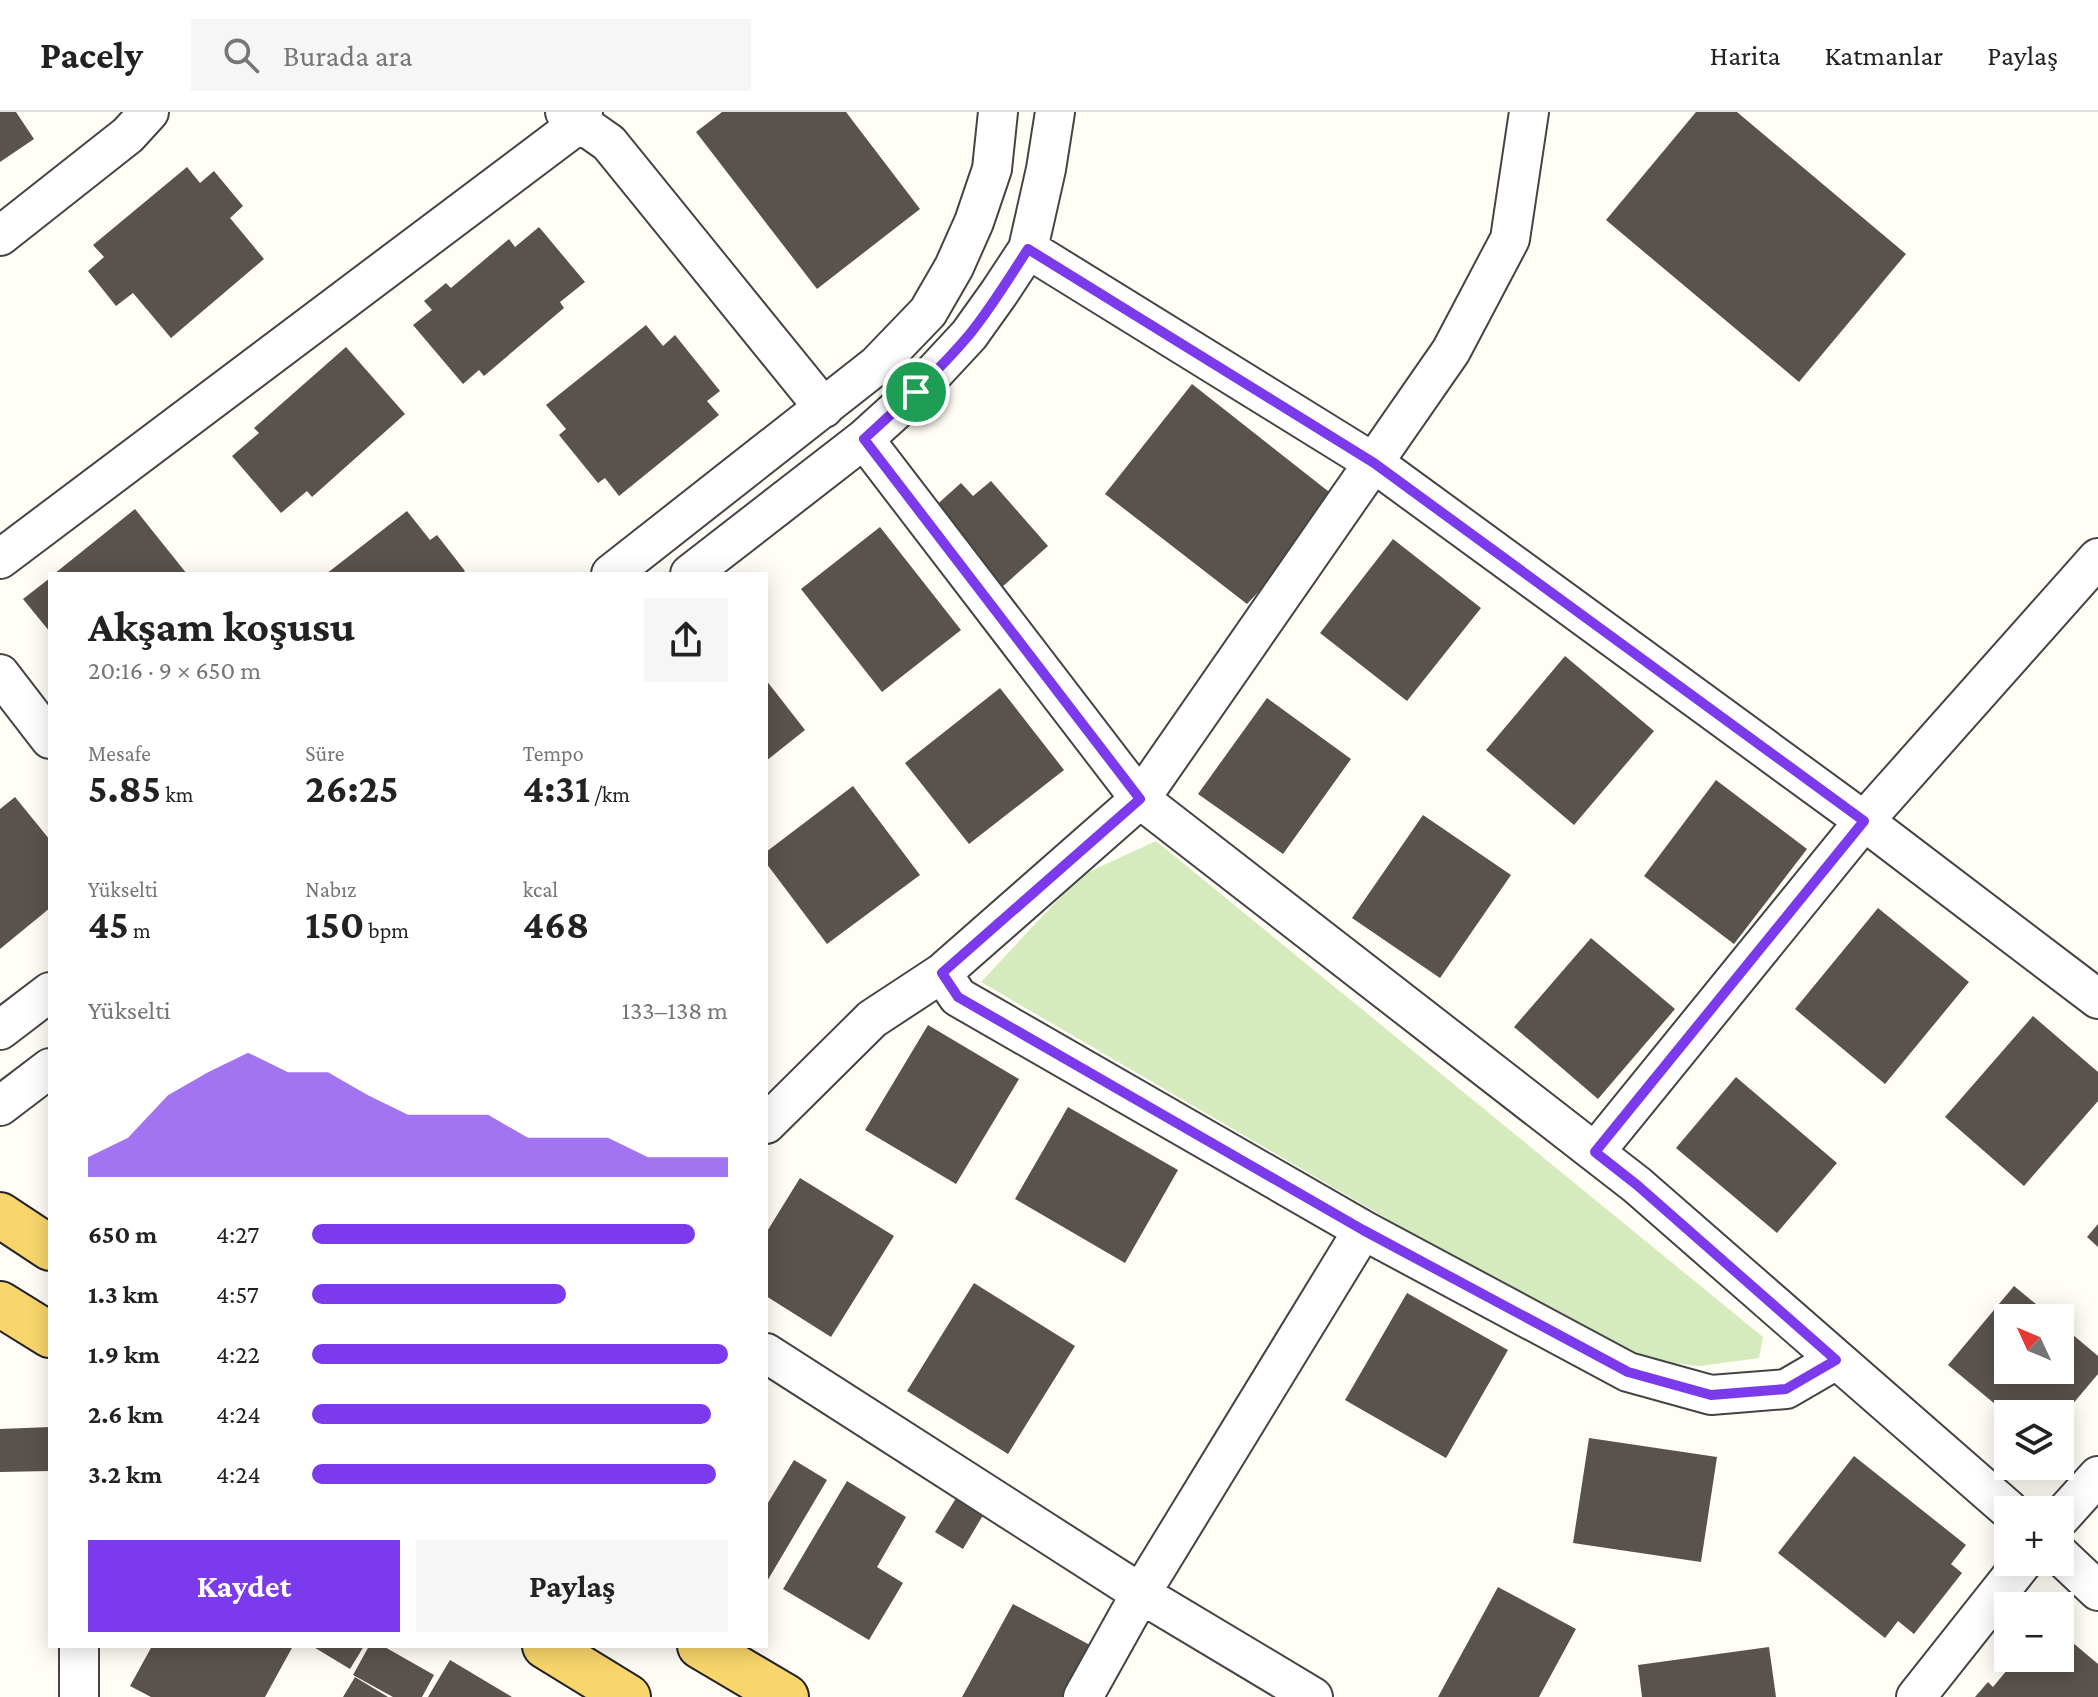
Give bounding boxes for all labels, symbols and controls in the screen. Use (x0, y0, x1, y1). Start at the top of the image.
search box (191, 19, 751, 91)
icon: search (219, 33, 263, 77)
text: Pacely (40, 34, 143, 76)
text: Burada ara (283, 39, 413, 72)
text: Harita (1710, 40, 1781, 71)
text: Katmanlar (1825, 40, 1943, 71)
text: Paylaş (1987, 40, 2058, 71)
pin (882, 358, 950, 426)
icon: arrive (894, 370, 938, 414)
button: share (644, 598, 728, 682)
text: Akşam koşusu (88, 602, 355, 650)
text: 20:16 · 9 × 650 m (88, 656, 261, 685)
text: Mesafe (88, 741, 151, 766)
text: Süre (305, 741, 344, 766)
text: Tempo (523, 741, 584, 766)
text: 5.85 (88, 766, 161, 811)
text: 26:25 (305, 766, 399, 811)
text: 4:31 (523, 766, 590, 811)
text: km (161, 782, 194, 807)
text: /km (590, 782, 630, 807)
text: Yükselti (88, 877, 158, 902)
text: Nabız (305, 877, 356, 902)
text: kcal (523, 877, 558, 902)
text: 45 (88, 902, 129, 947)
text: 150 (305, 902, 364, 947)
text: 468 (523, 902, 589, 947)
text: m (129, 918, 151, 943)
text: bpm (364, 918, 409, 943)
text: Yükselti (88, 996, 171, 1025)
text: 133–138 m (621, 996, 728, 1025)
text: 650 m (88, 1220, 157, 1249)
text: 4:27 (216, 1220, 259, 1249)
text: 1.3 km (88, 1280, 159, 1309)
text: 4:57 (216, 1280, 259, 1309)
north arrow (1994, 1304, 2074, 1384)
map controls (1994, 1304, 2074, 1672)
text: 1.9 km (88, 1340, 160, 1369)
text: 4:22 (216, 1340, 260, 1369)
text: 2.6 km (88, 1400, 164, 1429)
text: 4:24 (216, 1400, 261, 1429)
button: layers (1994, 1400, 2074, 1480)
text: 3.2 km (88, 1460, 162, 1489)
text: 4:24 (216, 1460, 261, 1489)
button: + (1994, 1496, 2074, 1576)
button: Kaydet (88, 1540, 400, 1632)
button: Paylaş (416, 1540, 728, 1632)
button: − (1994, 1592, 2074, 1672)

